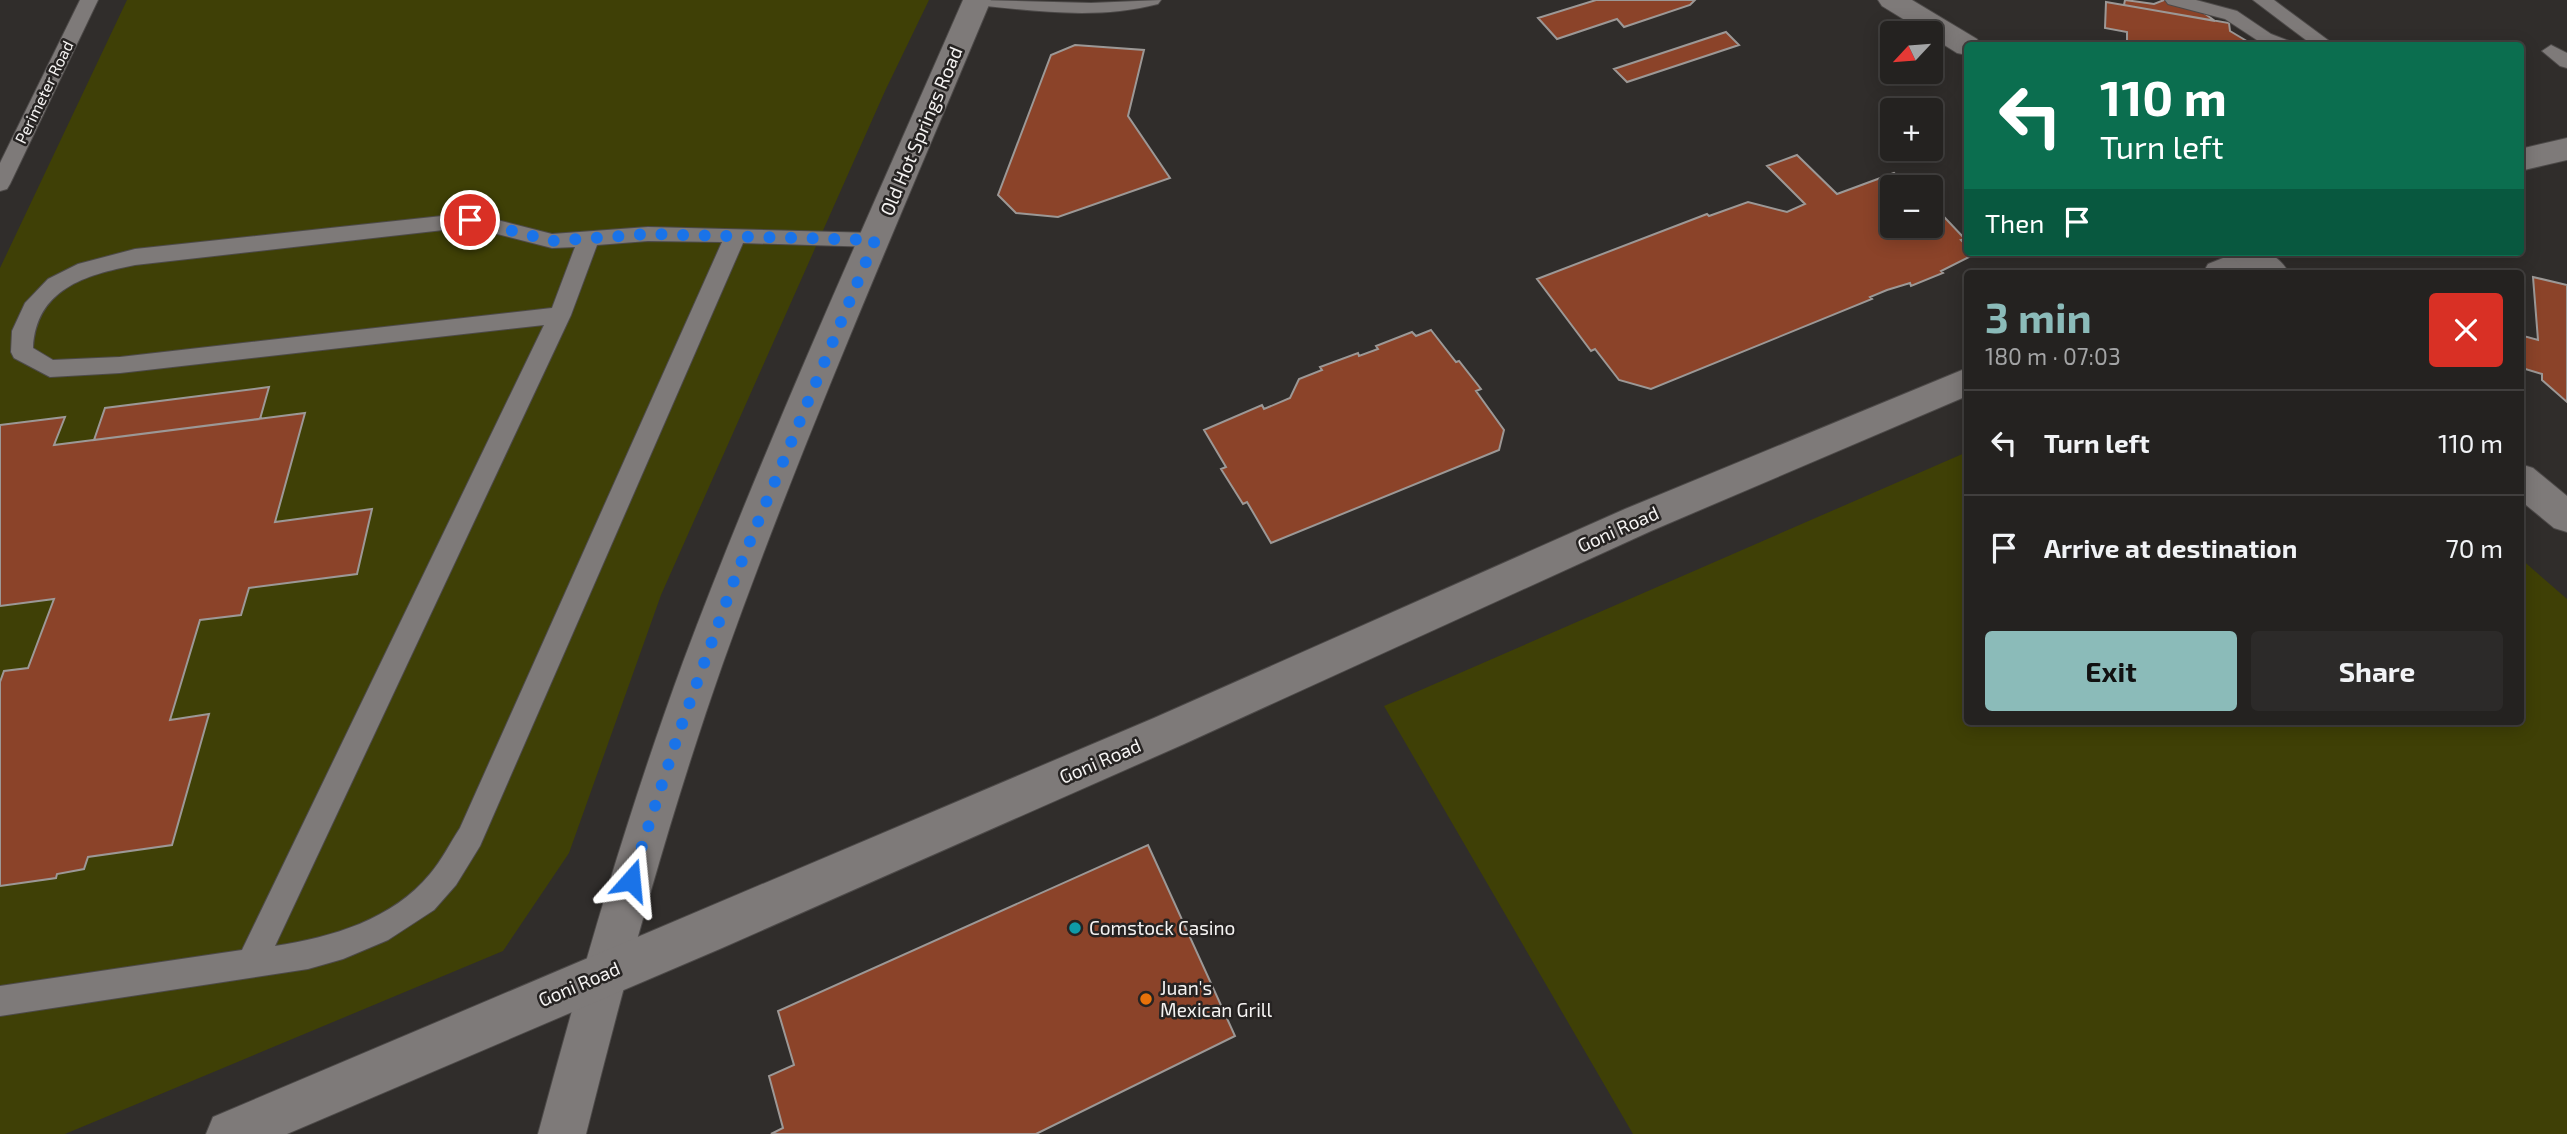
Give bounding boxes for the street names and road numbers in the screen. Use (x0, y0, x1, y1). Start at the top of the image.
street label: Perimeter Road (10, 37, 77, 146)
street label: Old Hot Springs Road (874, 43, 967, 219)
street label: Goni Road (1574, 500, 1662, 557)
street label: Goni Road (1056, 733, 1144, 788)
street label: Goni Road (535, 956, 623, 1011)

